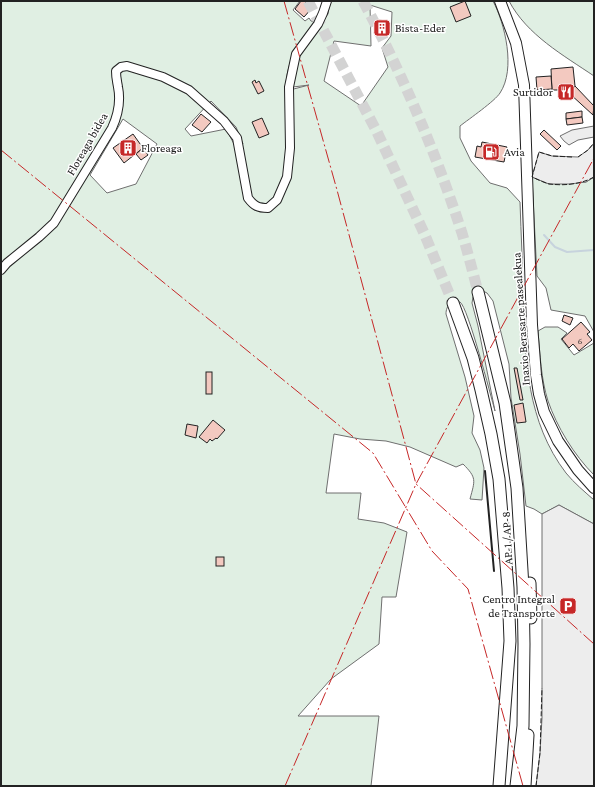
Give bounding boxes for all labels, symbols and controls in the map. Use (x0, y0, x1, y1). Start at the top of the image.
building icon: Bista-Eder (372, 18, 392, 38)
place label: Bista-Eder (395, 21, 446, 35)
restaurant icon: Surtidor (556, 82, 576, 102)
place label: Surtidor (513, 85, 554, 99)
street label: Floreaga bidea (63, 110, 111, 178)
building icon: Floreaga (118, 138, 138, 158)
place label: Floreaga (141, 141, 183, 155)
fuel station icon: Avia (481, 142, 501, 162)
place label: Avia (504, 145, 525, 159)
street label: Inaxio Berasarte pasealekua (509, 252, 533, 386)
house number: 6 (577, 335, 583, 346)
street label: AP-1 / AP-8 (499, 511, 515, 565)
place label: Centro Integral de Transporte (482, 592, 555, 620)
parking icon: Centro Integral de Transporte (558, 596, 578, 616)

